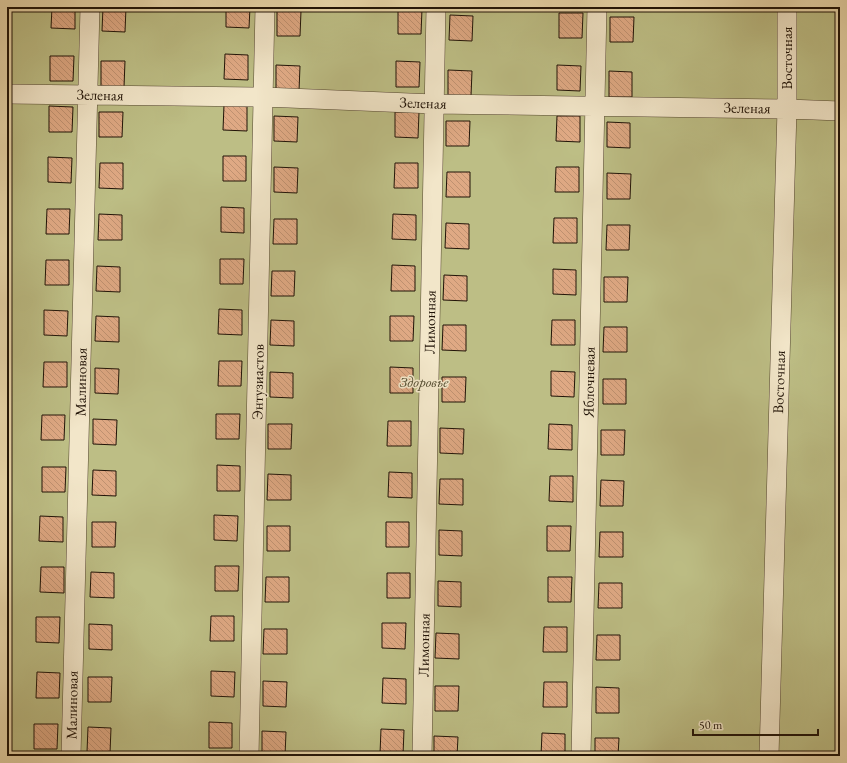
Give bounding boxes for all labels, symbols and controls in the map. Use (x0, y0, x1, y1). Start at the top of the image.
street label: Восточная (777, 26, 796, 90)
street label: Зеленая (76, 85, 124, 104)
street label: Зеленая (399, 92, 447, 113)
street label: Зеленая (723, 98, 771, 117)
street label: Лимонная (419, 290, 440, 354)
street label: Энтузиастов (247, 344, 268, 420)
street label: Яблочневая (578, 346, 599, 418)
street label: Малиновая (70, 347, 91, 416)
street label: Восточная (768, 350, 789, 414)
park label: Здоровье (400, 372, 449, 391)
street label: Лимонная (413, 613, 434, 677)
street label: Малиновая (61, 670, 82, 739)
scale bar (693, 711, 818, 737)
text: 50 m (699, 717, 723, 733)

